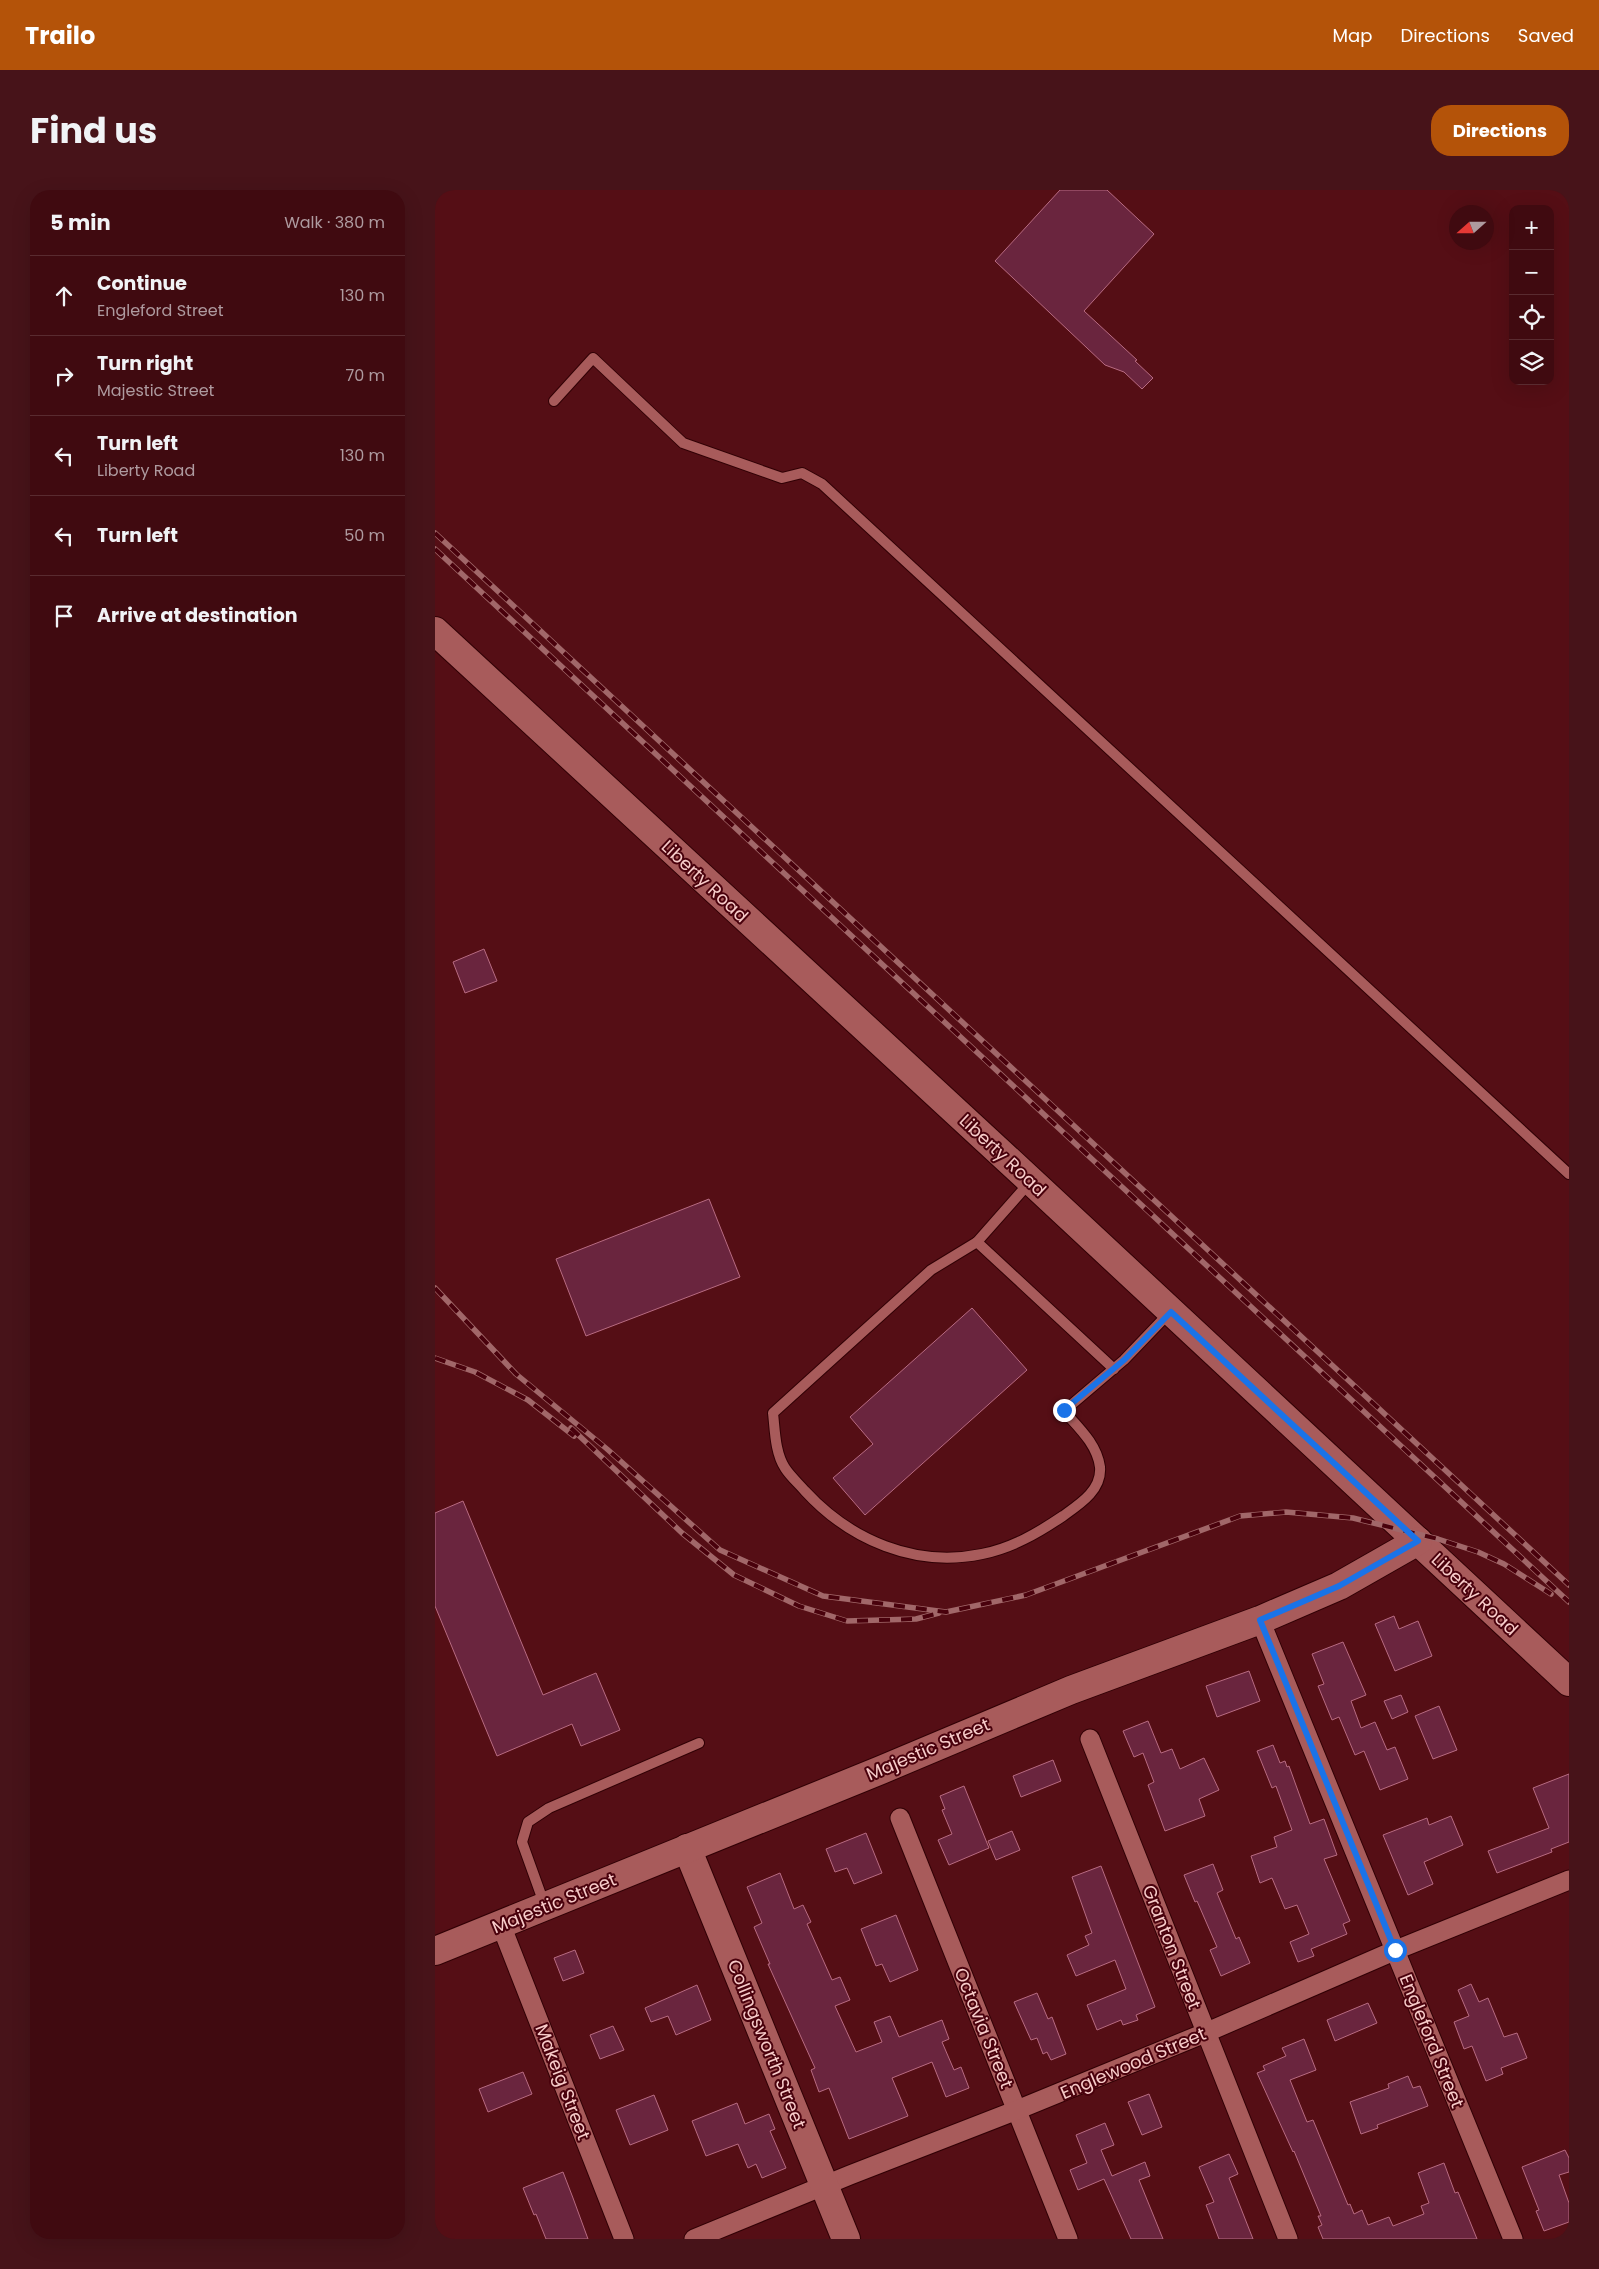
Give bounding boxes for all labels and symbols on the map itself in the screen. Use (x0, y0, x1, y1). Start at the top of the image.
north arrow (1449, 205, 1494, 250)
street label: Liberty Road (656, 834, 754, 928)
street label: Liberty Road (954, 1108, 1052, 1202)
route end (1053, 1399, 1076, 1422)
street label: Liberty Road (1426, 1547, 1524, 1641)
street label: Majestic Street (862, 1712, 994, 1786)
street label: Majestic Street (488, 1867, 620, 1939)
street label: Granton Street (1137, 1881, 1207, 2013)
route start (1384, 1939, 1407, 1962)
street label: Collingsworth Street (722, 1956, 812, 2132)
street label: Octavia Street (948, 1964, 1020, 2092)
street label: Engleford Street (1394, 1970, 1470, 2112)
street label: Makeig Street (529, 2020, 597, 2144)
street label: Englewood Street (1056, 2021, 1210, 2105)

